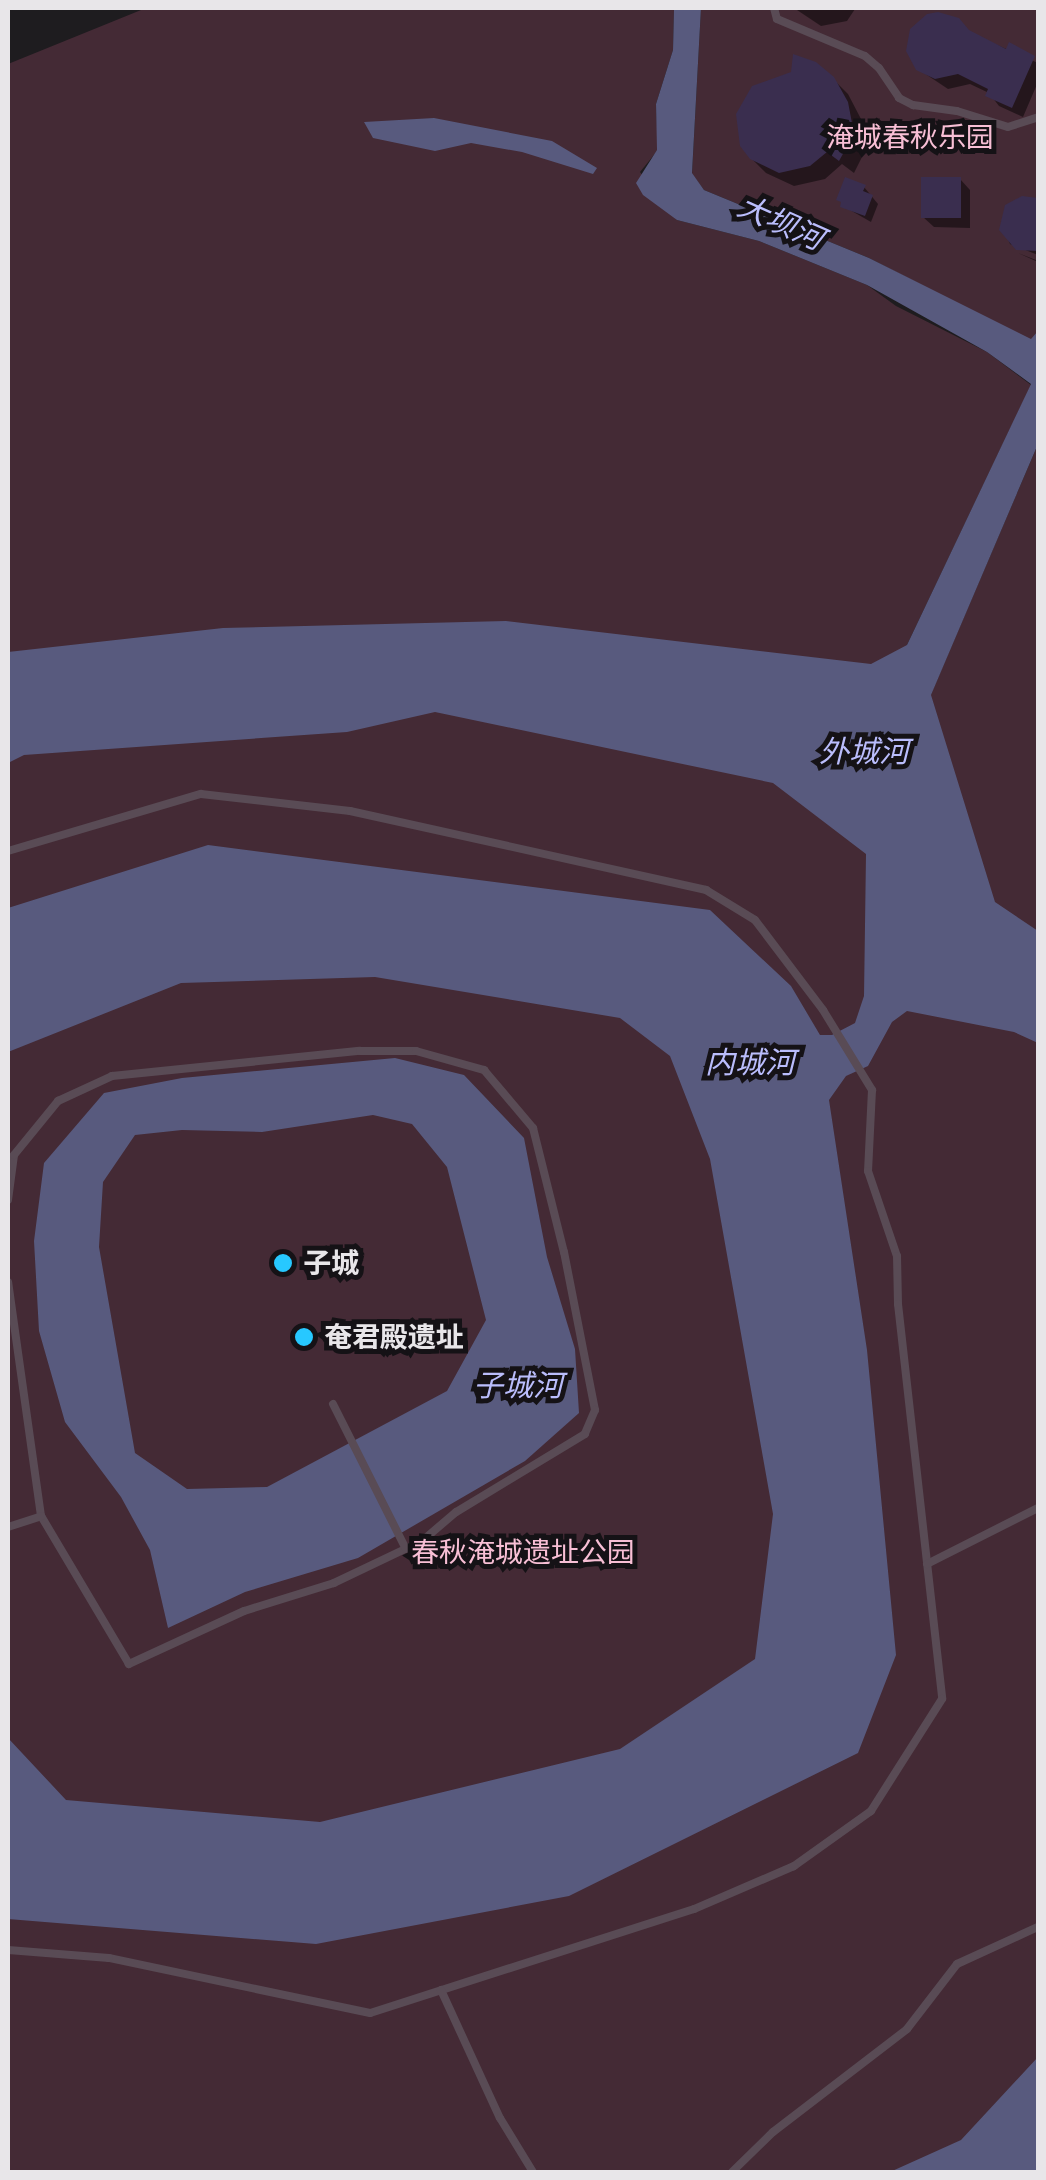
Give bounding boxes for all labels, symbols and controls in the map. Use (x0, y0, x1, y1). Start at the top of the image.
park label: 淹城春秋乐园 (826, 120, 994, 154)
water label: 大坝河 (733, 187, 829, 257)
water label: 外城河 (819, 733, 909, 769)
water label: 内城河 (705, 1044, 795, 1080)
place label: 子城 (303, 1246, 359, 1280)
marker: 子城 (272, 1252, 294, 1274)
place label: 奄君殿遗址 (324, 1320, 464, 1354)
marker: 奄君殿遗址 (293, 1326, 315, 1348)
water label: 子城河 (473, 1367, 563, 1403)
park label: 春秋淹城遗址公园 (411, 1535, 635, 1569)

